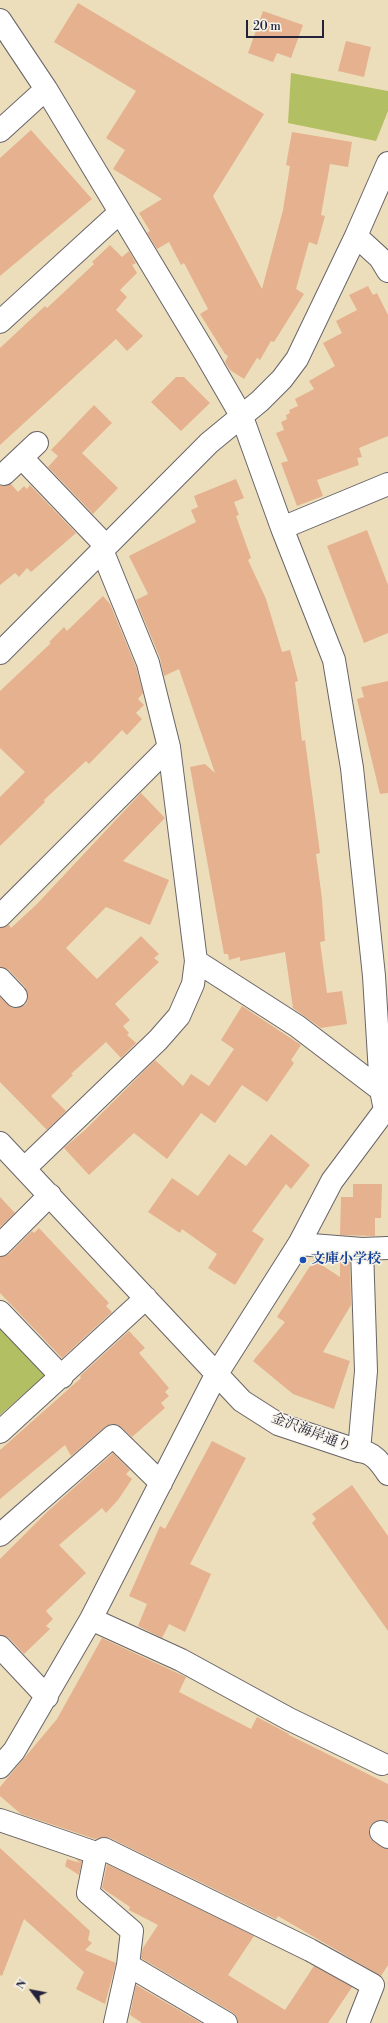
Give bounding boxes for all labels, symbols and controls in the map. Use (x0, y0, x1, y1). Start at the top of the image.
scale bar (248, 12, 326, 38)
text: 20 m (253, 19, 281, 34)
place label: 文庫小学校 (311, 1252, 381, 1268)
marker: 文庫小学校 (298, 1255, 308, 1265)
street label: 金沢海岸通り (269, 1410, 353, 1456)
north arrow (12, 1971, 52, 2011)
text: N (14, 1977, 30, 1992)

